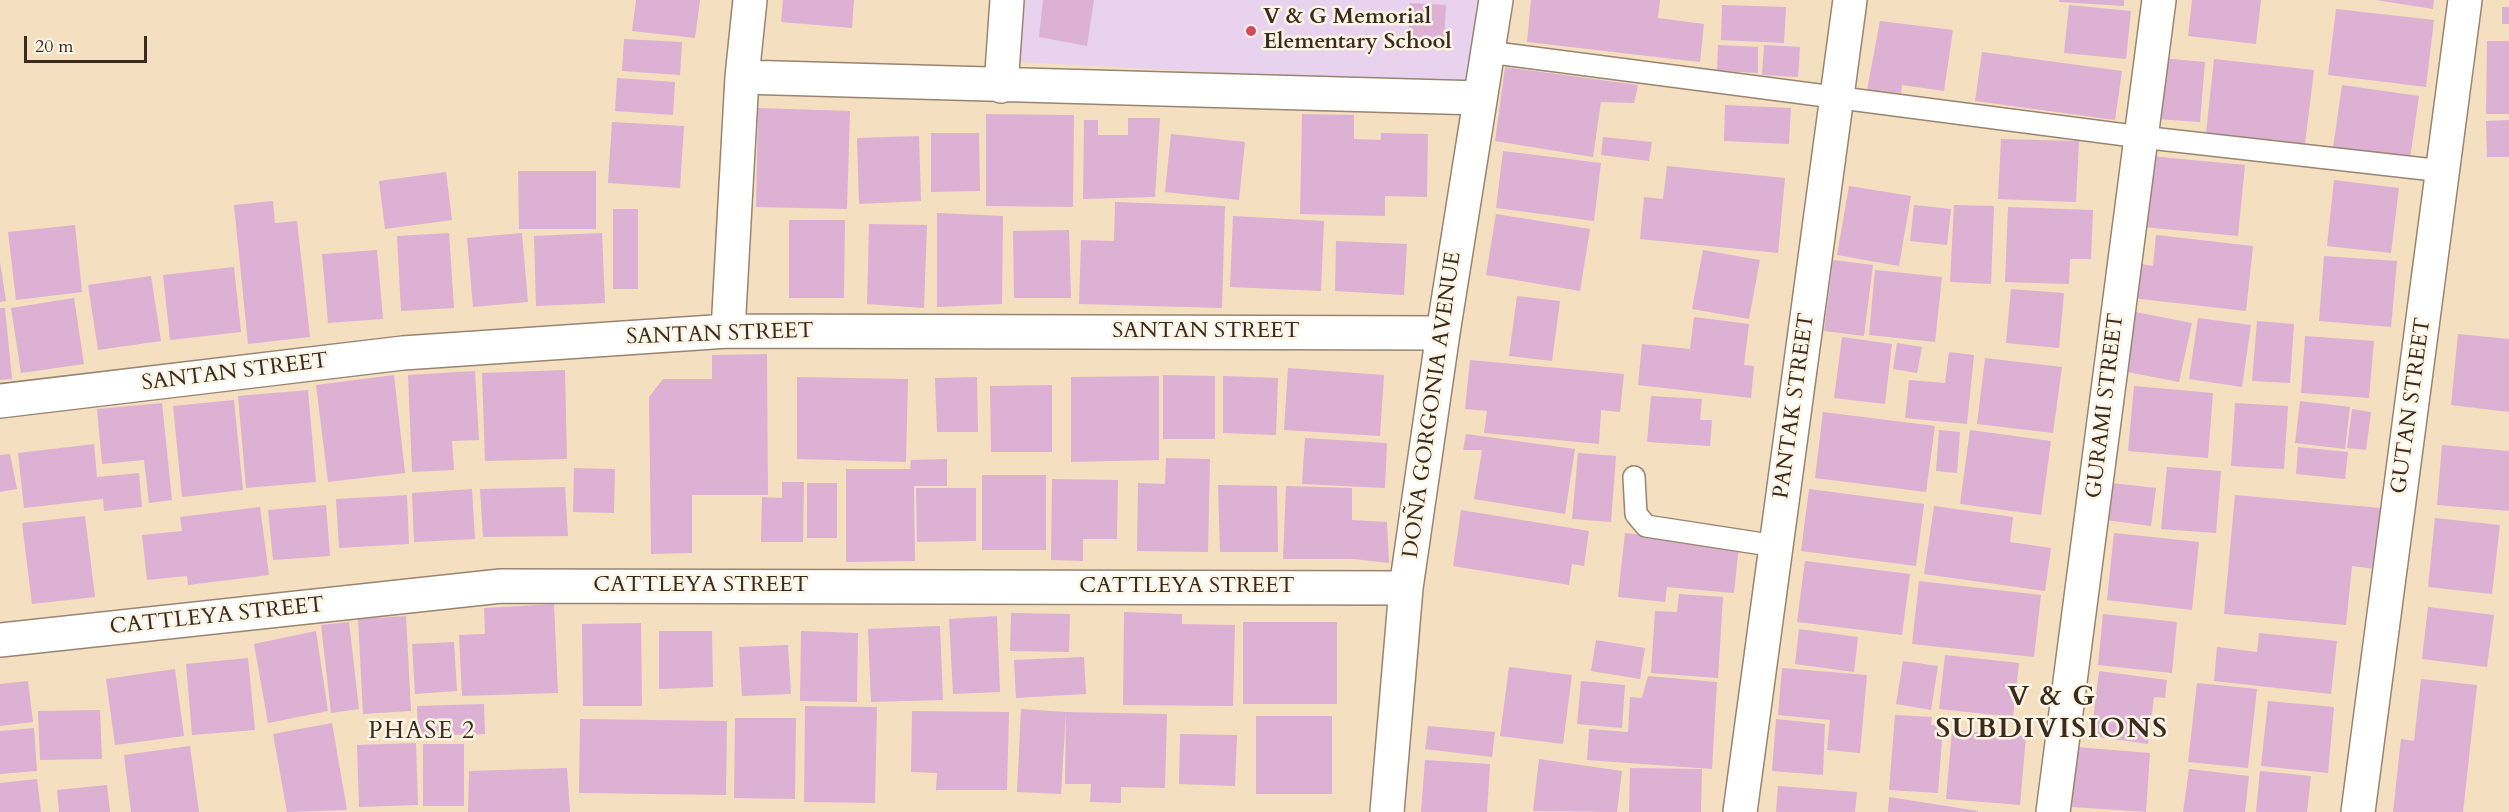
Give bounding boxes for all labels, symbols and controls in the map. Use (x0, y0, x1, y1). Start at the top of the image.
place label: V & G Memorial Elementary School (1263, 5, 1452, 56)
scale bar (27, 24, 150, 62)
marker: V & G Memorial Elementary School (1244, 24, 1258, 38)
text: 20 m (35, 34, 74, 59)
street label: DOÑA GORGONIA AVENUE (1398, 250, 1468, 560)
street label: PANTAK STREET (1769, 311, 1821, 501)
street label: GURAMI STREET (2082, 312, 2130, 500)
street label: GUTAN STREET (2387, 316, 2437, 496)
street label: SANTAN STREET (626, 319, 814, 351)
street label: SANTAN STREET (1112, 319, 1300, 345)
street label: SANTAN STREET (140, 348, 330, 398)
street label: CATTLEYA STREET (593, 573, 809, 599)
street label: CATTLEYA STREET (1079, 574, 1295, 600)
street label: CATTLEYA STREET (109, 593, 325, 641)
district label: V & G SUBDIVISIONS (1935, 682, 2169, 748)
district label: PHASE 2 (368, 718, 476, 746)

